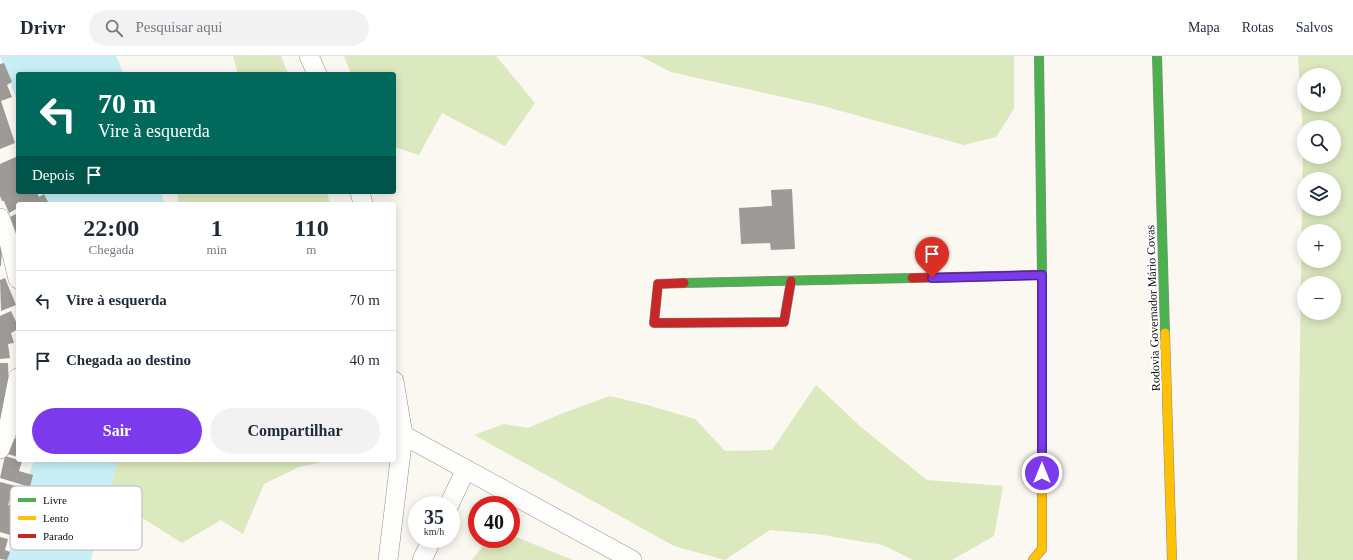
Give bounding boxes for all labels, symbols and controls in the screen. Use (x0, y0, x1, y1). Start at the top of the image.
search box (89, 10, 369, 46)
text: Drivr (20, 17, 65, 38)
icon: search (103, 17, 125, 39)
text: Pesquisar aqui (135, 19, 222, 35)
text: Mapa (1188, 20, 1220, 35)
text: Rotas (1242, 20, 1274, 35)
text: Salvos (1296, 20, 1333, 35)
map controls (1297, 68, 1341, 320)
button: sound (1297, 68, 1341, 112)
icon: left (32, 88, 84, 140)
text: 70 m (98, 88, 156, 119)
button: search (1297, 120, 1341, 164)
text: Vire à esquerda (98, 121, 210, 141)
icon: arrive (83, 164, 105, 186)
text: Depois (32, 167, 75, 183)
button: layers (1297, 172, 1341, 216)
text: 22:00 (83, 215, 139, 241)
text: 1 (211, 215, 223, 241)
text: 110 (294, 215, 329, 241)
street label: Rodovia Governador Mário Covas (1143, 224, 1163, 391)
button: + (1297, 224, 1341, 268)
pin (915, 237, 949, 278)
text: Chegada (89, 242, 134, 257)
text: min (207, 242, 227, 257)
text: m (306, 242, 316, 257)
icon: arrive (921, 243, 943, 265)
button: − (1297, 276, 1341, 320)
icon: left (32, 290, 54, 312)
text: Vire à esquerda (66, 292, 167, 308)
text: 70 m (350, 292, 380, 308)
icon: arrive (32, 350, 54, 372)
text: Chegada ao destino (66, 352, 191, 368)
text: 40 m (350, 352, 380, 368)
button: Sair (32, 408, 202, 454)
button: Compartilhar (210, 408, 380, 454)
position arrow (1021, 452, 1063, 494)
legend (10, 486, 142, 550)
text: Livre (43, 494, 67, 506)
speed limit sign: 40 (468, 496, 520, 548)
text: 35 (424, 506, 444, 528)
text: Lento (43, 512, 69, 524)
text: km/h (424, 526, 444, 537)
text: Parado (43, 530, 74, 542)

